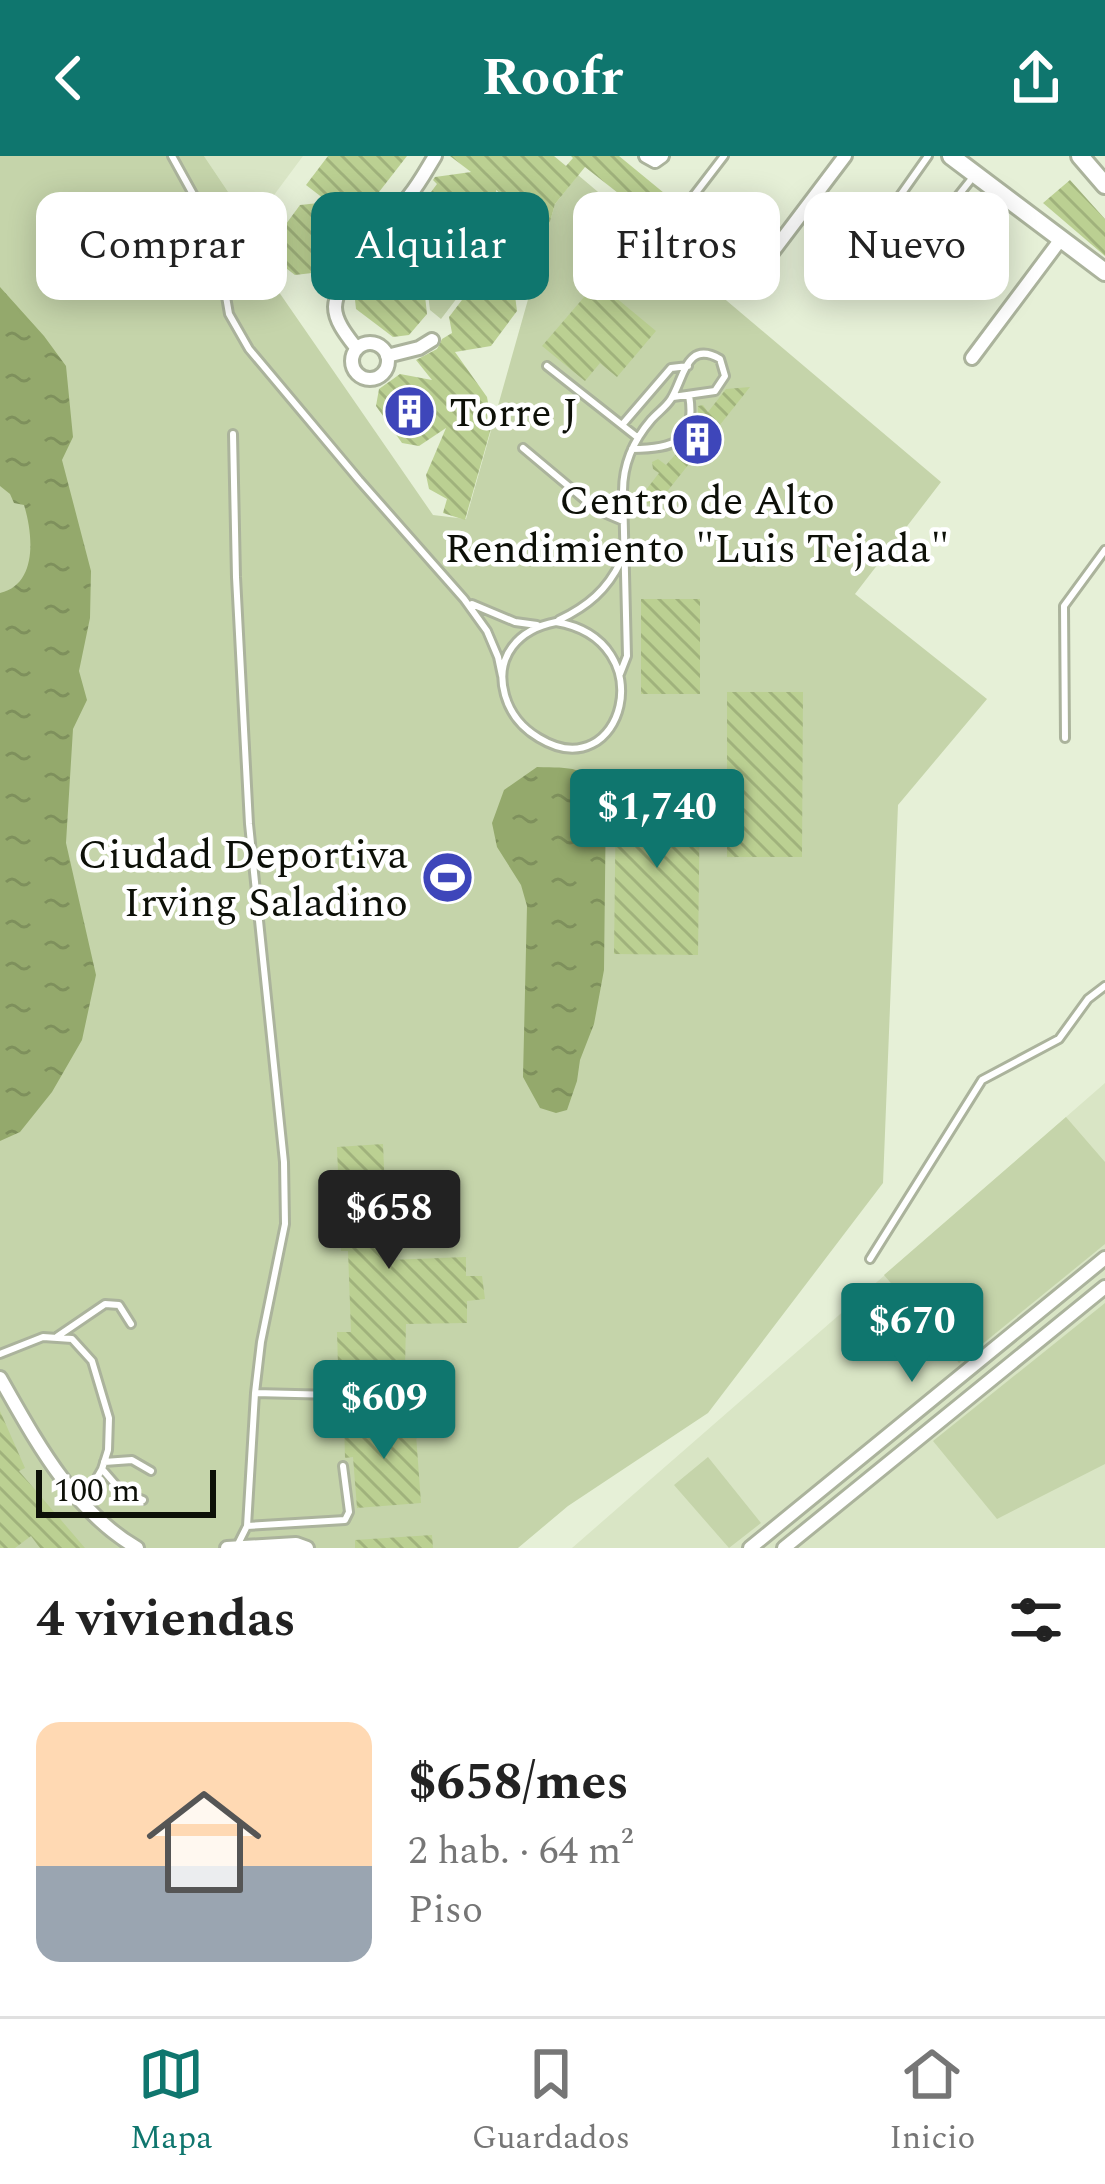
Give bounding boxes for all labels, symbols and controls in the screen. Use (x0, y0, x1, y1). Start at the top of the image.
text: Roofr (482, 37, 623, 119)
icon: back (36, 45, 102, 111)
icon: share (1003, 45, 1069, 111)
chip: Comprar (36, 192, 287, 300)
chip: Alquilar (311, 192, 549, 300)
chip: Filtros (573, 192, 780, 300)
chip: Nuevo (804, 192, 1009, 300)
place label: Torre J (449, 382, 578, 445)
building icon: Torre J (382, 383, 438, 439)
building icon: Centro de Alto Rendimiento "Luis Tejada" (669, 412, 725, 468)
place label: Centro de Alto Rendimiento "Luis Tejada" (444, 470, 950, 581)
pin: $1,740 (559, 769, 755, 871)
text: $1,740 (597, 778, 717, 837)
place label: Ciudad Deportiva Irving Saladino (78, 824, 408, 935)
sports icon: Ciudad Deportiva Irving Saladino (419, 849, 475, 905)
pin: $658 (318, 1170, 460, 1272)
text: $658 (345, 1179, 433, 1238)
pin: $670 (841, 1283, 983, 1385)
text: $670 (868, 1292, 956, 1351)
pin: $609 (313, 1360, 455, 1462)
text: $609 (340, 1369, 428, 1428)
scale bar (36, 1464, 216, 1517)
text: 100 m (54, 1466, 140, 1516)
text: 4 viviendas (36, 1581, 296, 1659)
icon: filters (1003, 1587, 1069, 1653)
text: $658/mes (408, 1744, 629, 1822)
icon: home (132, 1770, 276, 1914)
text: 2 hab. · 64 m² (408, 1822, 634, 1881)
text: Piso (408, 1881, 483, 1940)
tab: Mapa (130, 2041, 212, 2163)
tab: Guardados (472, 2041, 630, 2163)
tab: Inicio (889, 2041, 975, 2163)

